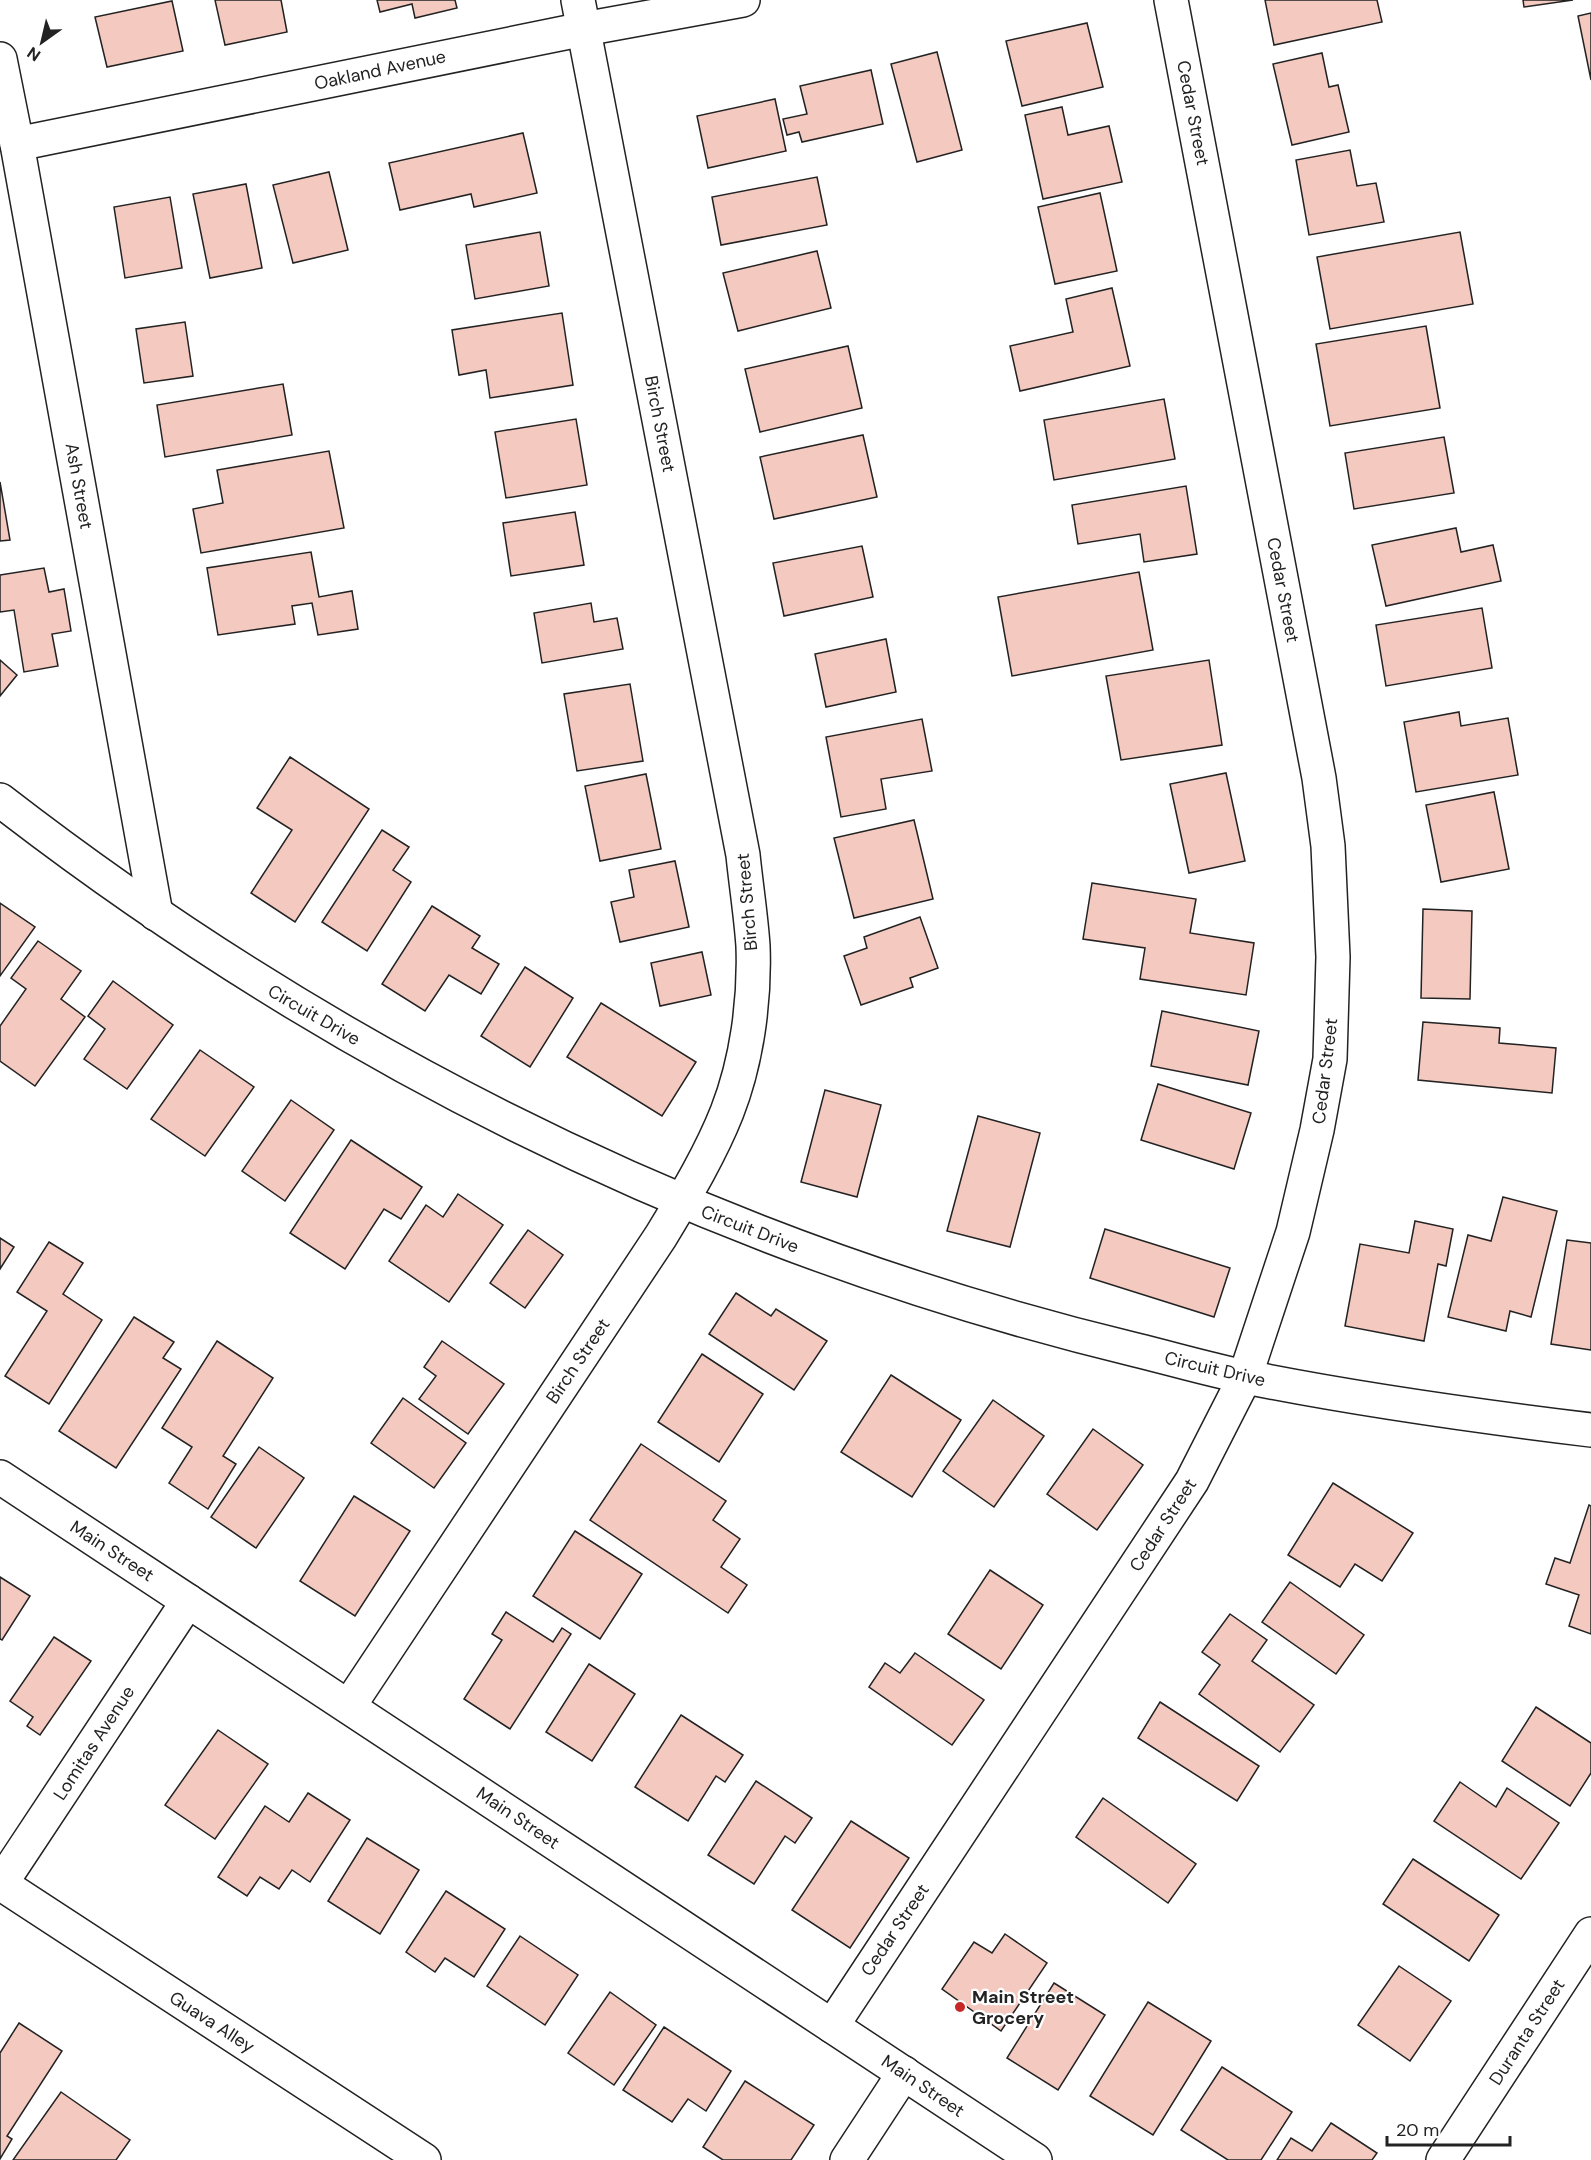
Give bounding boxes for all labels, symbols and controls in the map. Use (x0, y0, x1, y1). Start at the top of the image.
north arrow (12, 12, 72, 72)
text: N (23, 42, 45, 66)
street label: Oakland Avenue (312, 44, 448, 96)
street label: Cedar Street (1171, 58, 1215, 168)
street label: Birch Street (639, 374, 681, 474)
street label: Ash Street (60, 441, 98, 531)
street label: Cedar Street (1261, 535, 1305, 645)
street label: Birch Street (731, 852, 763, 952)
street label: Circuit Drive (263, 979, 365, 1051)
street label: Cedar Street (1307, 1017, 1343, 1125)
street label: Circuit Drive (698, 1199, 802, 1259)
street label: Birch Street (541, 1314, 615, 1408)
street label: Circuit Drive (1162, 1346, 1268, 1392)
street label: Cedar Street (1124, 1474, 1202, 1576)
street label: Main Street (65, 1515, 159, 1587)
street label: Lomitas Avenue (48, 1681, 140, 1805)
street label: Main Street (472, 1781, 564, 1855)
street label: Cedar Street (855, 1879, 935, 1981)
street label: Duranta Street (1484, 1974, 1570, 2090)
place label: Main Street Grocery (972, 1985, 1074, 2030)
street label: Guava Alley (165, 1986, 259, 2058)
marker: Main Street Grocery (953, 2000, 967, 2014)
street label: Main Street (877, 2049, 969, 2123)
scale bar (1387, 2109, 1510, 2147)
text: 20 m (1396, 2118, 1439, 2142)

